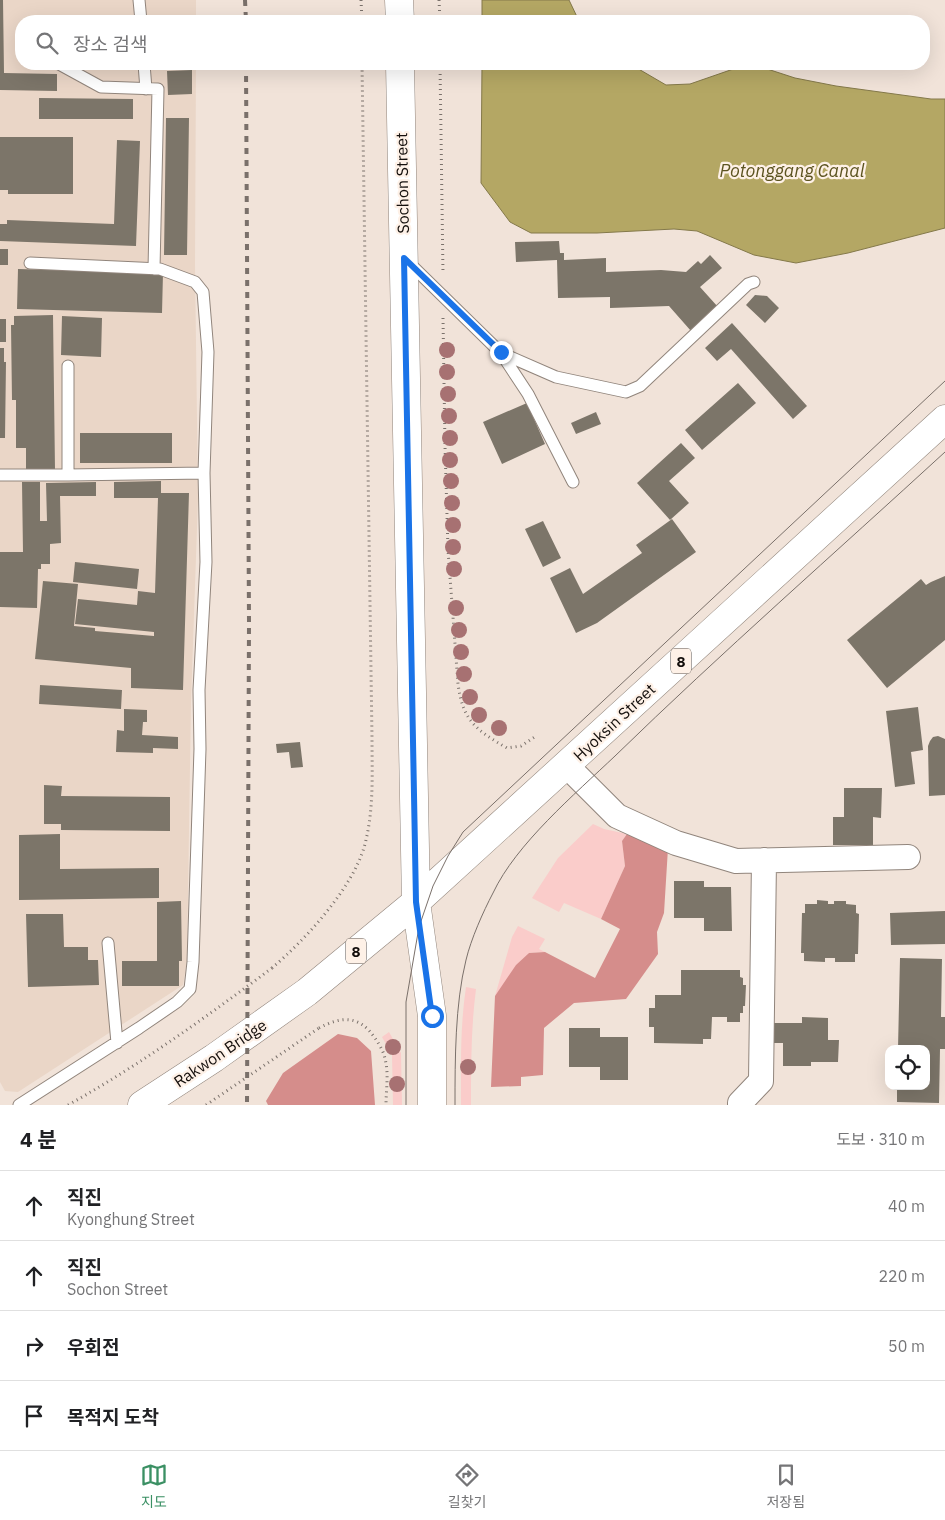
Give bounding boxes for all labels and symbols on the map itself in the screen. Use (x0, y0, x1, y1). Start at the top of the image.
street label: Sochon Street (391, 132, 413, 234)
water label: Potonggang Canal (720, 159, 865, 182)
route end (490, 341, 513, 364)
road number: 8 (671, 648, 691, 674)
street label: Hyoksin Street (569, 679, 659, 765)
road number: 8 (346, 938, 366, 964)
route start (421, 1005, 444, 1028)
street label: Rakwon Bridge (170, 1014, 270, 1091)

